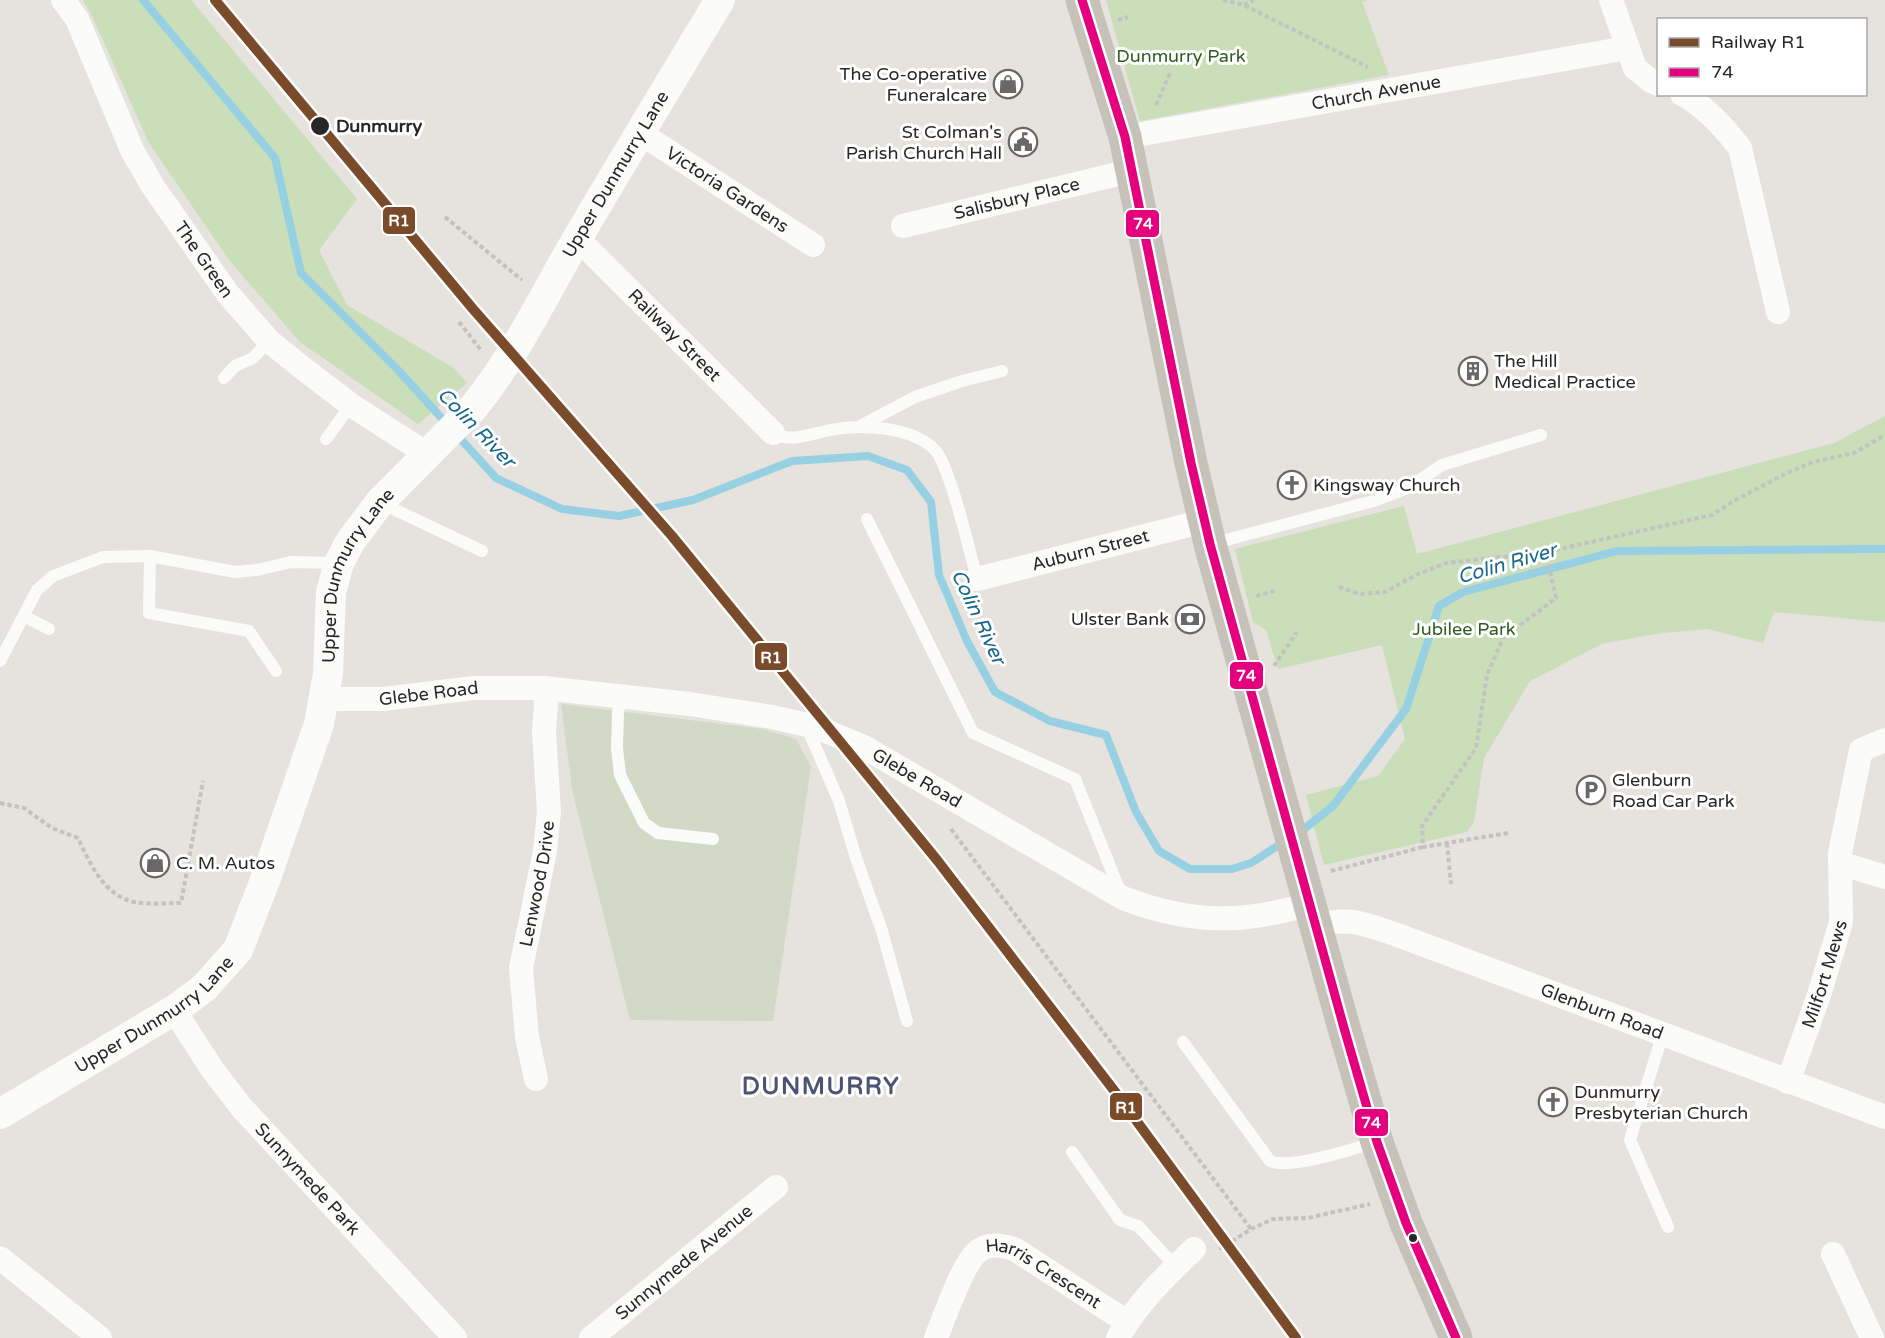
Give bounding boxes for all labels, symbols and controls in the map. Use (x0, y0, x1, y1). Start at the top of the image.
legend (1657, 18, 1867, 96)
text: Railway R1 (1711, 31, 1805, 53)
park label: Dunmurry Park (1116, 45, 1246, 67)
text: 74 (1711, 61, 1734, 83)
place label: The Co-operative Funeralcare (840, 63, 987, 106)
shop icon: The Co-operative Funeralcare (992, 68, 1024, 100)
street label: Church Avenue (1310, 70, 1442, 115)
street label: Upper Dunmurry Lane (558, 87, 674, 262)
marker: Dunmurry (309, 115, 331, 137)
place label: Dunmurry (336, 115, 422, 137)
place label: St Colman's Parish Church Hall (846, 121, 1002, 164)
public building icon: St Colman's Parish Church Hall (1007, 126, 1039, 158)
street label: Victoria Gardens (662, 142, 793, 237)
street label: Salisbury Place (952, 173, 1082, 224)
line badge: R1 (382, 206, 416, 235)
line badge: 74 (1125, 209, 1160, 238)
text: R1 (388, 211, 410, 231)
text: 74 (1133, 214, 1153, 234)
street label: The Green (170, 217, 238, 302)
street label: Railway Street (624, 284, 726, 386)
place label: The Hill Medical Practice (1494, 350, 1636, 393)
building icon: The Hill Medical Practice (1457, 355, 1489, 387)
water label: Colin River (432, 383, 522, 475)
church icon: Kingsway Church (1276, 469, 1308, 501)
place label: Kingsway Church (1313, 474, 1460, 496)
street label: Upper Dunmurry Lane (317, 483, 399, 663)
street label: Auburn Street (1029, 524, 1152, 576)
water label: Colin River (1455, 538, 1561, 590)
water label: Colin River (946, 566, 1011, 670)
bank icon: Ulster Bank (1174, 603, 1206, 635)
place label: Ulster Bank (1071, 608, 1169, 630)
park label: Jubilee Park (1412, 618, 1516, 640)
line badge: R1 (754, 642, 788, 671)
text: R1 (760, 648, 782, 668)
line badge: 74 (1229, 661, 1264, 690)
text: 74 (1236, 666, 1256, 686)
street label: Glebe Road (378, 677, 480, 710)
street label: Glebe Road (868, 743, 966, 813)
place label: Glenburn Road Car Park (1612, 769, 1735, 812)
parking icon: Glenburn Road Car Park (1575, 774, 1607, 806)
street label: Lenwood Drive (515, 820, 559, 949)
shop icon: C. M. Autos (139, 847, 171, 879)
place label: C. M. Autos (176, 852, 275, 874)
street label: Milfort Mews (1797, 917, 1852, 1031)
street label: Upper Dunmurry Lane (71, 951, 238, 1078)
street label: Glenburn Road (1538, 978, 1667, 1044)
district label: DUNMURRY (742, 1072, 900, 1101)
place label: Dunmurry Presbyterian Church (1574, 1081, 1748, 1124)
church icon: Dunmurry Presbyterian Church (1537, 1086, 1569, 1118)
line badge: R1 (1109, 1092, 1143, 1121)
text: R1 (1115, 1098, 1137, 1118)
line badge: 74 (1354, 1108, 1389, 1137)
text: 74 (1361, 1113, 1381, 1133)
street label: Sunnymede Park (250, 1118, 365, 1240)
street label: Sunnymede Avenue (611, 1200, 757, 1325)
unlabelled marker (1407, 1232, 1419, 1244)
street label: Harris Crescent (984, 1234, 1105, 1313)

